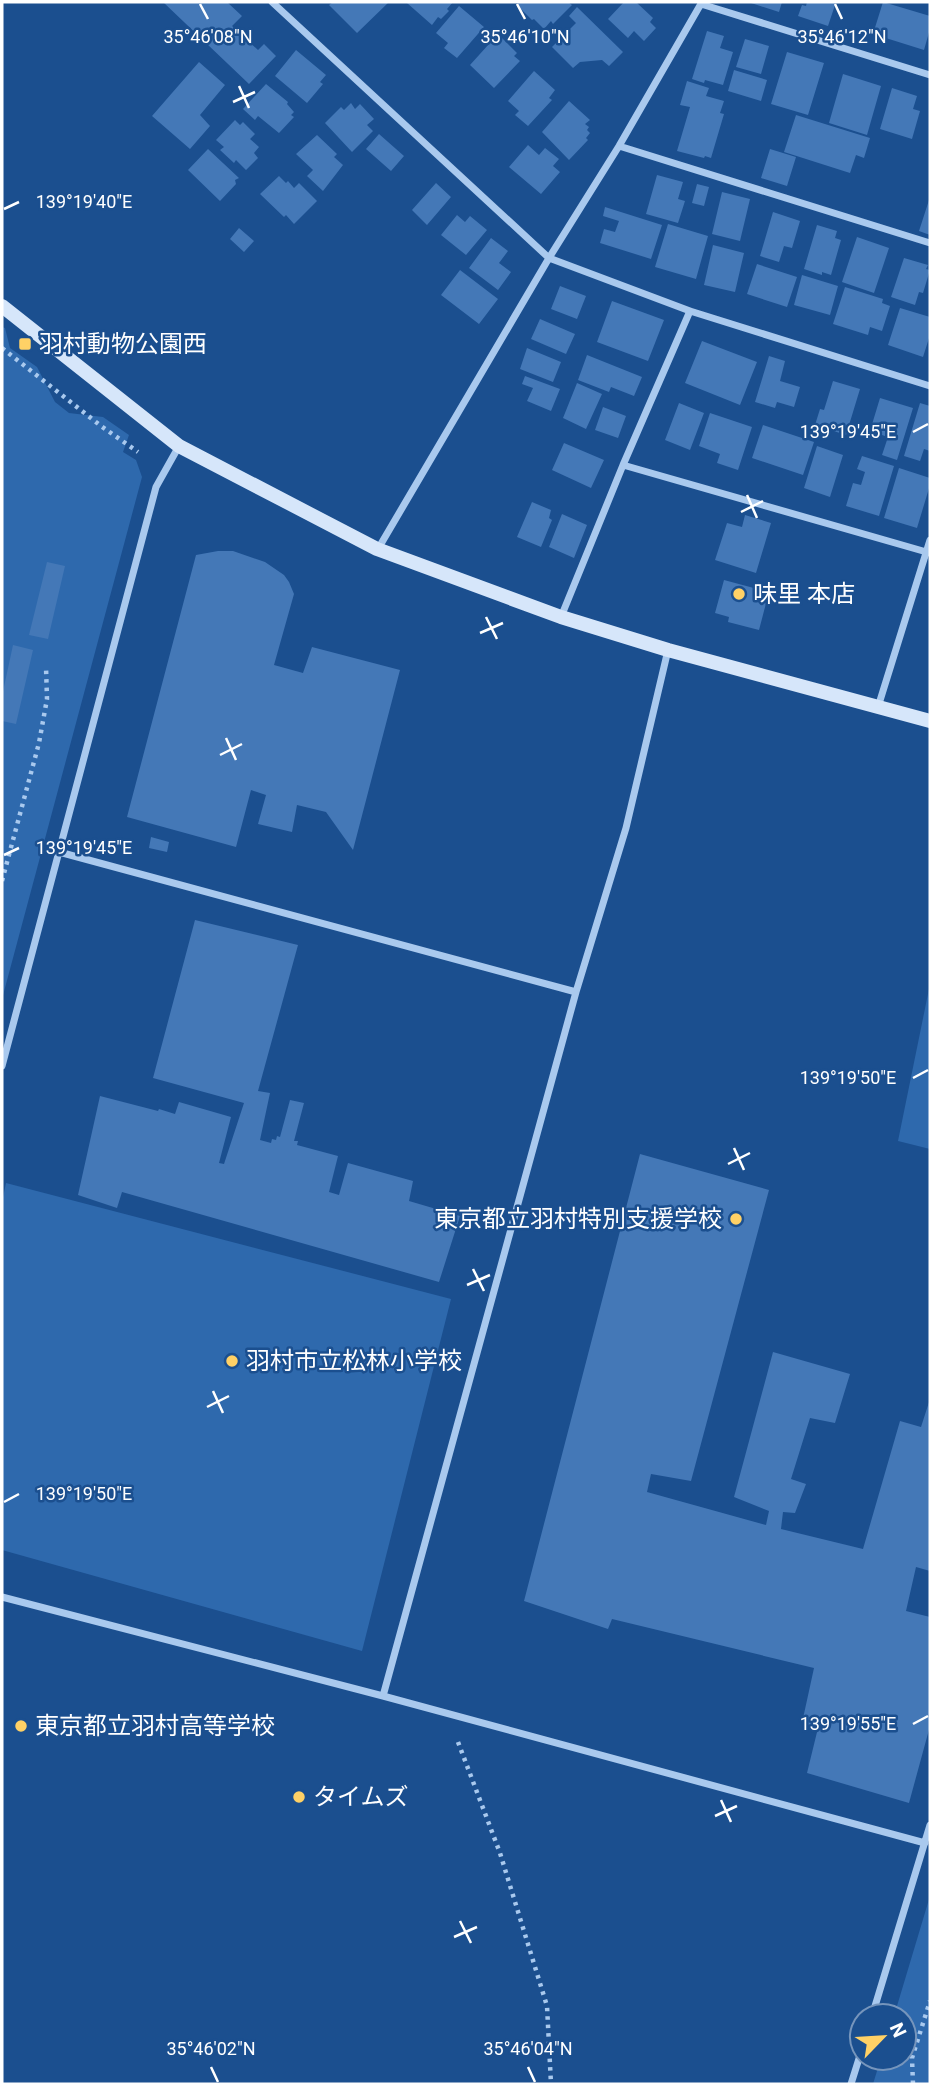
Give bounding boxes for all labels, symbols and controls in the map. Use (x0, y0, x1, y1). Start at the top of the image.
text: 35°46'08"N (163, 26, 253, 47)
text: 35°46'10"N (480, 26, 570, 47)
text: 35°46'12"N (797, 26, 887, 47)
text: 139°19'40"E (36, 191, 132, 212)
place label: 羽村動物公園西 (39, 330, 207, 358)
marker: 羽村動物公園西 (17, 336, 33, 352)
text: 139°19'45"E (800, 421, 896, 442)
place label: 味里 本店 (753, 580, 855, 608)
marker: 味里 本店 (731, 586, 747, 602)
text: 139°19'45"E (36, 837, 132, 858)
text: 139°19'50"E (800, 1067, 896, 1088)
place label: 東京都立羽村特別支援学校 (434, 1205, 722, 1233)
marker: 東京都立羽村特別支援学校 (728, 1211, 744, 1227)
place label: 羽村市立松林小学校 (246, 1347, 462, 1375)
marker: 羽村市立松林小学校 (224, 1353, 240, 1369)
text: 139°19'50"E (36, 1483, 132, 1504)
place label: 東京都立羽村高等学校 (35, 1712, 275, 1740)
text: 139°19'55"E (800, 1713, 896, 1734)
marker: 東京都立羽村高等学校 (13, 1718, 29, 1734)
place label: タイムズ (313, 1783, 409, 1811)
marker: タイムズ (291, 1789, 307, 1805)
north arrow (848, 2002, 918, 2072)
text: N (885, 2019, 911, 2041)
text: 35°46'02"N (166, 2038, 256, 2059)
text: 35°46'04"N (483, 2038, 573, 2059)

